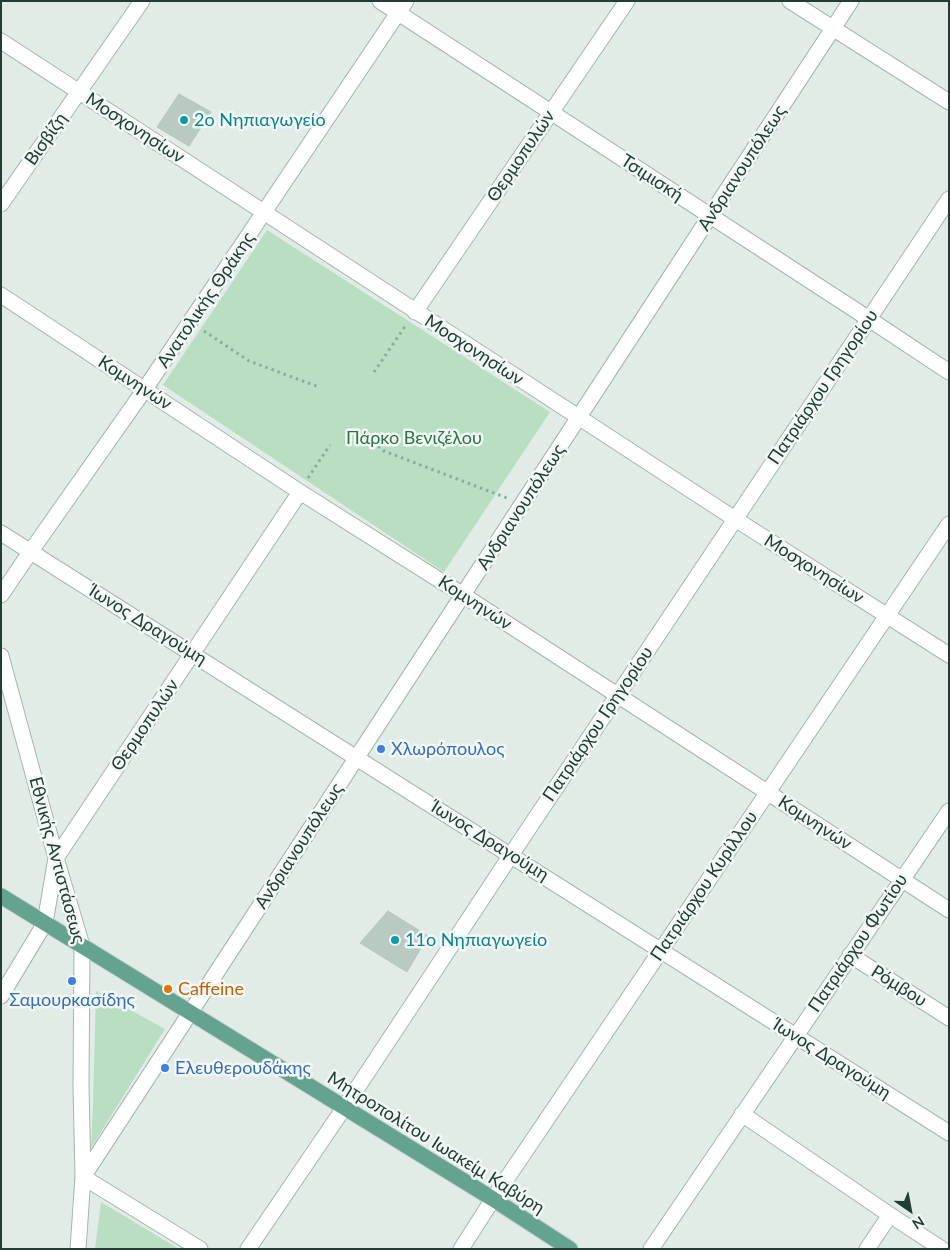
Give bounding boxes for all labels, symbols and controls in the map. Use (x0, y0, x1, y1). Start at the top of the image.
street label: Μοσχονησίων (81, 88, 189, 168)
street label: Ανδριανουπόλεως (693, 101, 791, 235)
street label: Θερμοπυλών (482, 106, 560, 206)
street label: Βισβίζη (20, 109, 72, 169)
place label: 2ο Νηπιαγωγείο (194, 109, 326, 131)
marker: 2ο Νηπιαγωγείο (178, 114, 190, 126)
street label: Τσιμισκή (617, 150, 687, 206)
street label: Ανατολικής Θράκης (153, 228, 259, 372)
street label: Πατριάρχου Γρηγορίου (763, 306, 883, 468)
street label: Μοσχονησίων (420, 310, 528, 390)
street label: Κομνηνών (94, 351, 176, 415)
park label: Πάρκο Βενιζέλου (346, 427, 482, 449)
street label: Ανδριανουπόλεως (472, 440, 570, 574)
street label: Μοσχονησίων (760, 530, 868, 608)
street label: Κομνηνών (434, 571, 516, 635)
street label: Ίωνος Δραγούμη (85, 580, 211, 670)
street label: Πατριάρχου Γρηγορίου (538, 643, 658, 805)
street label: Θερμοπυλών (106, 675, 184, 775)
place label: Χλωρόπουλος (391, 738, 505, 760)
marker: Χλωρόπουλος (375, 743, 387, 755)
street label: Εθνικής Αντιστάσεως (24, 774, 90, 946)
street label: Ανδριανουπόλεως (250, 779, 348, 913)
street label: Κομνηνών (774, 791, 856, 855)
street label: Ίωνος Δραγούμη (427, 796, 553, 886)
street label: Πατριάρχου Κυρίλλου (646, 807, 762, 965)
street label: Πατριάρχου Φωτίου (804, 870, 912, 1016)
place label: 11ο Νηπιαγωγείο (405, 929, 547, 951)
marker: 11ο Νηπιαγωγείο (389, 934, 401, 946)
street label: Ρόμβου (867, 961, 931, 1011)
marker: Σαμουρκασίδης (66, 975, 78, 987)
place label: Caffeine (178, 978, 244, 1000)
marker: Caffeine (162, 983, 174, 995)
place label: Σαμουρκασίδης (9, 989, 135, 1011)
street label: Ίωνος Δραγούμη (769, 1014, 895, 1104)
place label: Ελευθερουδάκης (175, 1057, 311, 1079)
marker: Ελευθερουδάκης (159, 1062, 171, 1074)
street label: Μητροπολίτου Ιωακείμ Καβύρη (323, 1067, 549, 1219)
north arrow (885, 1185, 935, 1235)
text: N (909, 1213, 928, 1233)

